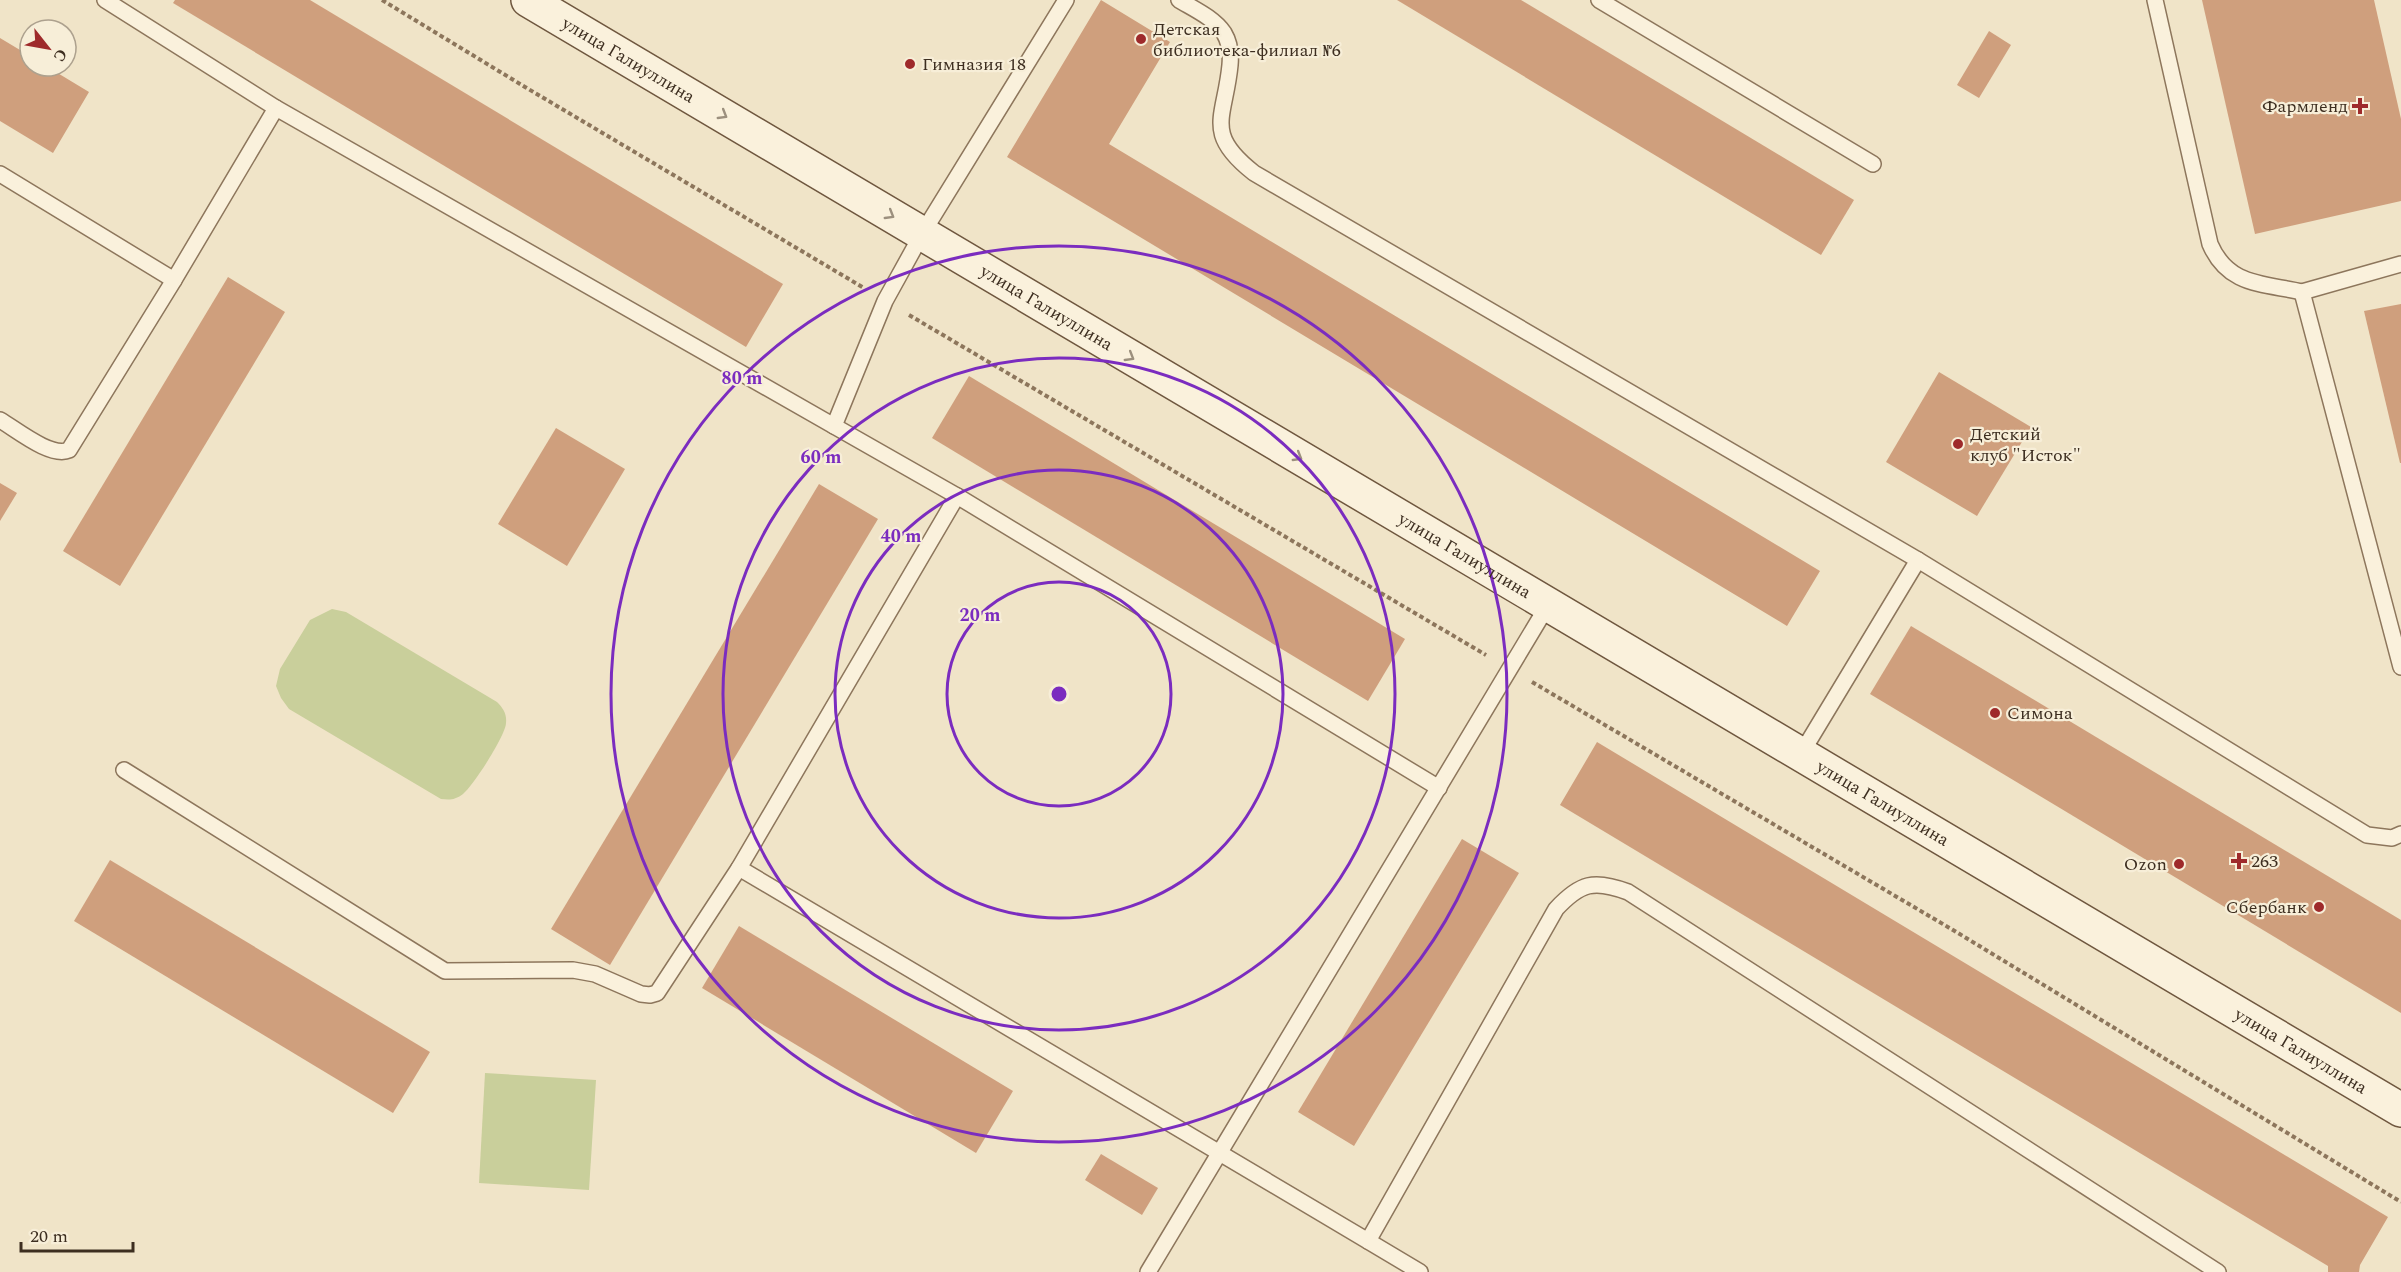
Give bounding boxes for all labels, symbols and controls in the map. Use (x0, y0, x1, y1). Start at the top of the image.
street label: улица Галиуллина (556, 10, 700, 110)
place label: Детская библиотека-филиал №6 (1153, 16, 1341, 64)
north arrow (18, 18, 78, 78)
marker: Детская библиотека-филиал №6 (1134, 32, 1148, 46)
text: С (47, 44, 73, 66)
place label: Гимназия 18 (922, 51, 1026, 78)
marker: Гимназия 18 (903, 57, 917, 71)
place label: Фармленд (2262, 93, 2348, 120)
marker: Фармленд (2353, 99, 2367, 113)
one-way arrow (717, 108, 727, 120)
one-way arrow (884, 208, 894, 219)
street label: улица Галиуллина (974, 257, 1118, 358)
one-way arrow (1124, 350, 1134, 362)
text: 80 m (722, 365, 762, 392)
place label: Детский клуб "Исток" (1970, 421, 2081, 469)
marker: Детский клуб "Исток" (1951, 437, 1965, 451)
text: 60 m (801, 444, 841, 471)
one-way arrow (1292, 449, 1302, 461)
street label: улица Галиуллина (1392, 505, 1536, 606)
text: 40 m (881, 523, 921, 550)
text: 20 m (960, 602, 1000, 629)
centre of rings (1049, 684, 1069, 704)
place label: Симона (2007, 700, 2073, 727)
marker: Симона (1988, 706, 2002, 720)
street label: улица Галиуллина (1810, 753, 1954, 853)
place label: 263 (2251, 848, 2278, 875)
place label: Ozon (2124, 851, 2167, 878)
marker: 263 (2232, 854, 2246, 868)
marker: Ozon (2172, 857, 2186, 871)
place label: Сбербанк (2226, 894, 2307, 921)
marker: Сбербанк (2312, 900, 2326, 914)
street label: улица Галиуллина (2228, 1001, 2373, 1101)
scale bar (21, 1215, 134, 1253)
text: 20 m (30, 1223, 68, 1250)

